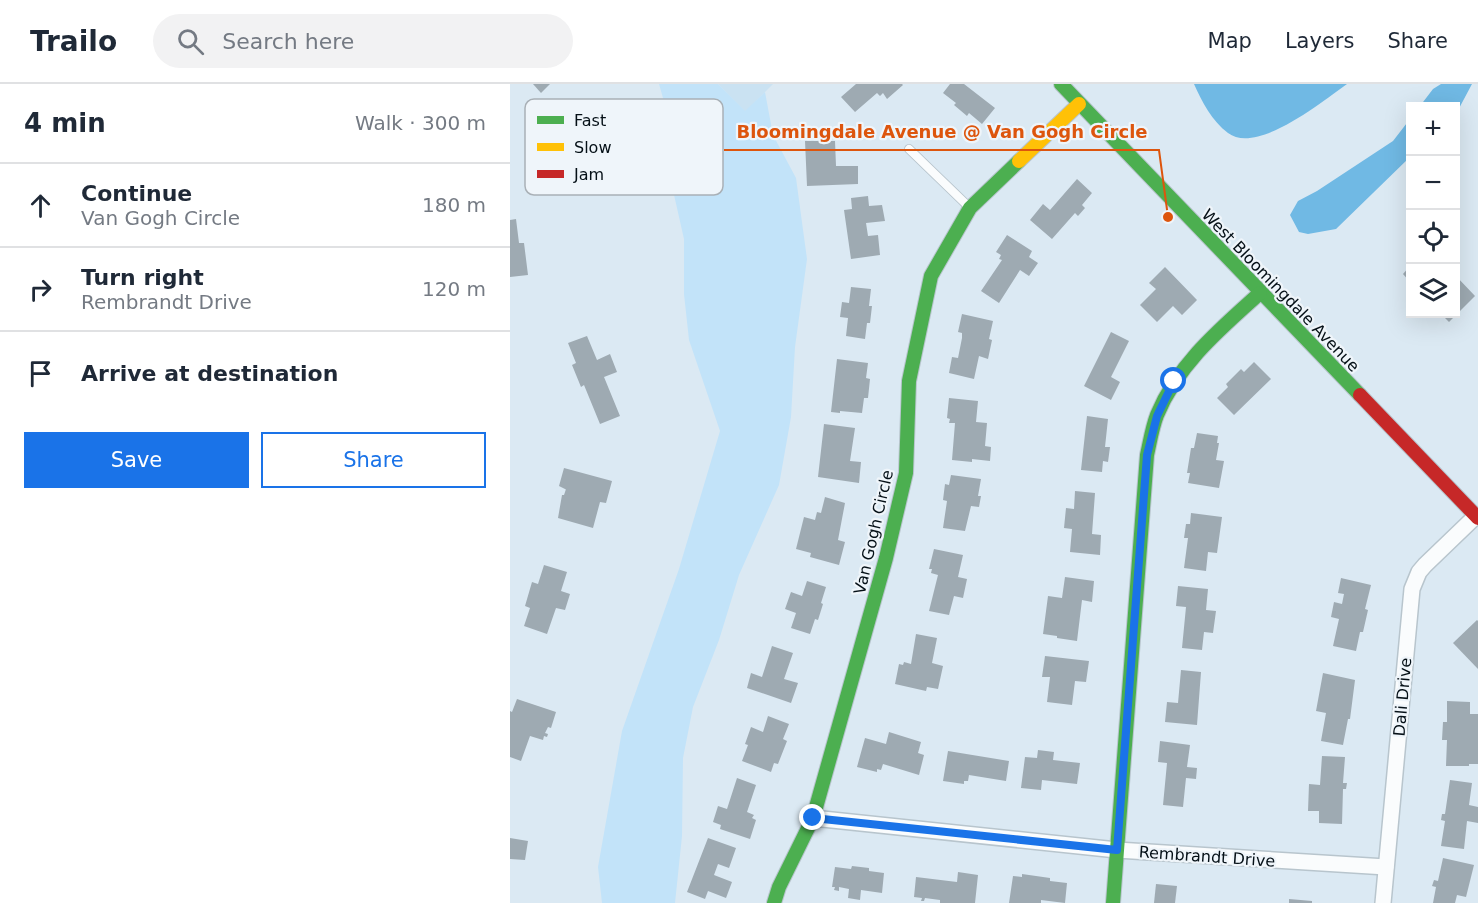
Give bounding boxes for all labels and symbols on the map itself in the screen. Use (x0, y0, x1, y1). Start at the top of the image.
legend (525, 99, 723, 195)
text: Fast (574, 111, 606, 130)
callout: Bloomingdale Avenue @ Van Gogh Circle (724, 114, 1159, 150)
text: Bloomingdale Avenue @ Van Gogh Circle (736, 121, 1148, 142)
text: Slow (574, 138, 611, 157)
text: Jam (573, 165, 604, 184)
street label: West Bloomingdale Avenue (1198, 205, 1363, 376)
route start (1160, 367, 1186, 393)
street label: Van Gogh Circle (850, 468, 897, 596)
street label: Dali Drive (1390, 657, 1415, 737)
route end (799, 804, 825, 830)
street label: Rembrandt Drive (1138, 842, 1276, 871)

